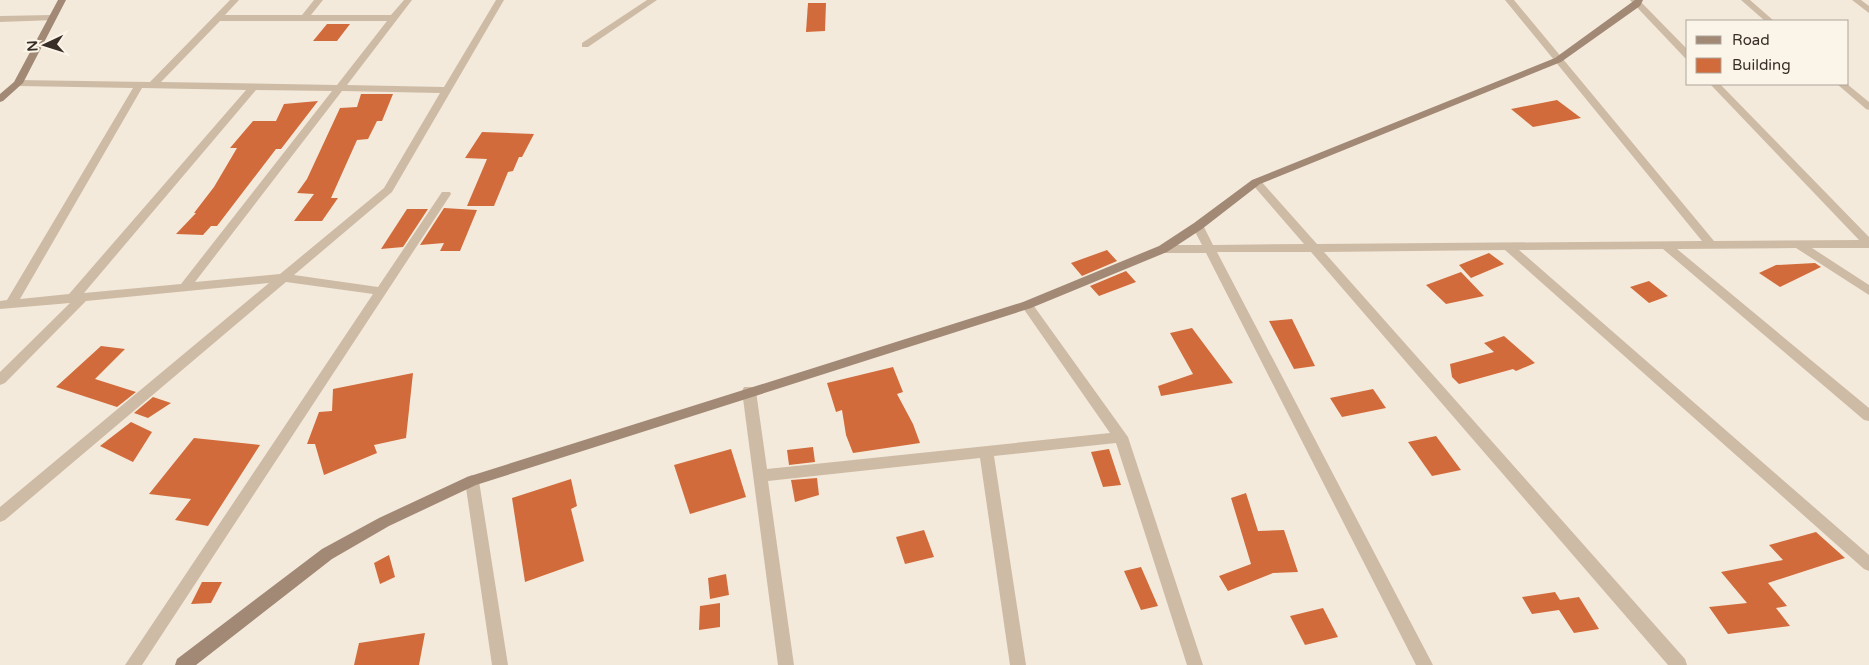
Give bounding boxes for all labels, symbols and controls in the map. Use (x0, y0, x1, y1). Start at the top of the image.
north arrow (20, 20, 70, 70)
legend (1686, 20, 1849, 85)
text: Road (1732, 31, 1770, 49)
text: N (24, 40, 41, 52)
text: Building (1732, 56, 1791, 74)

